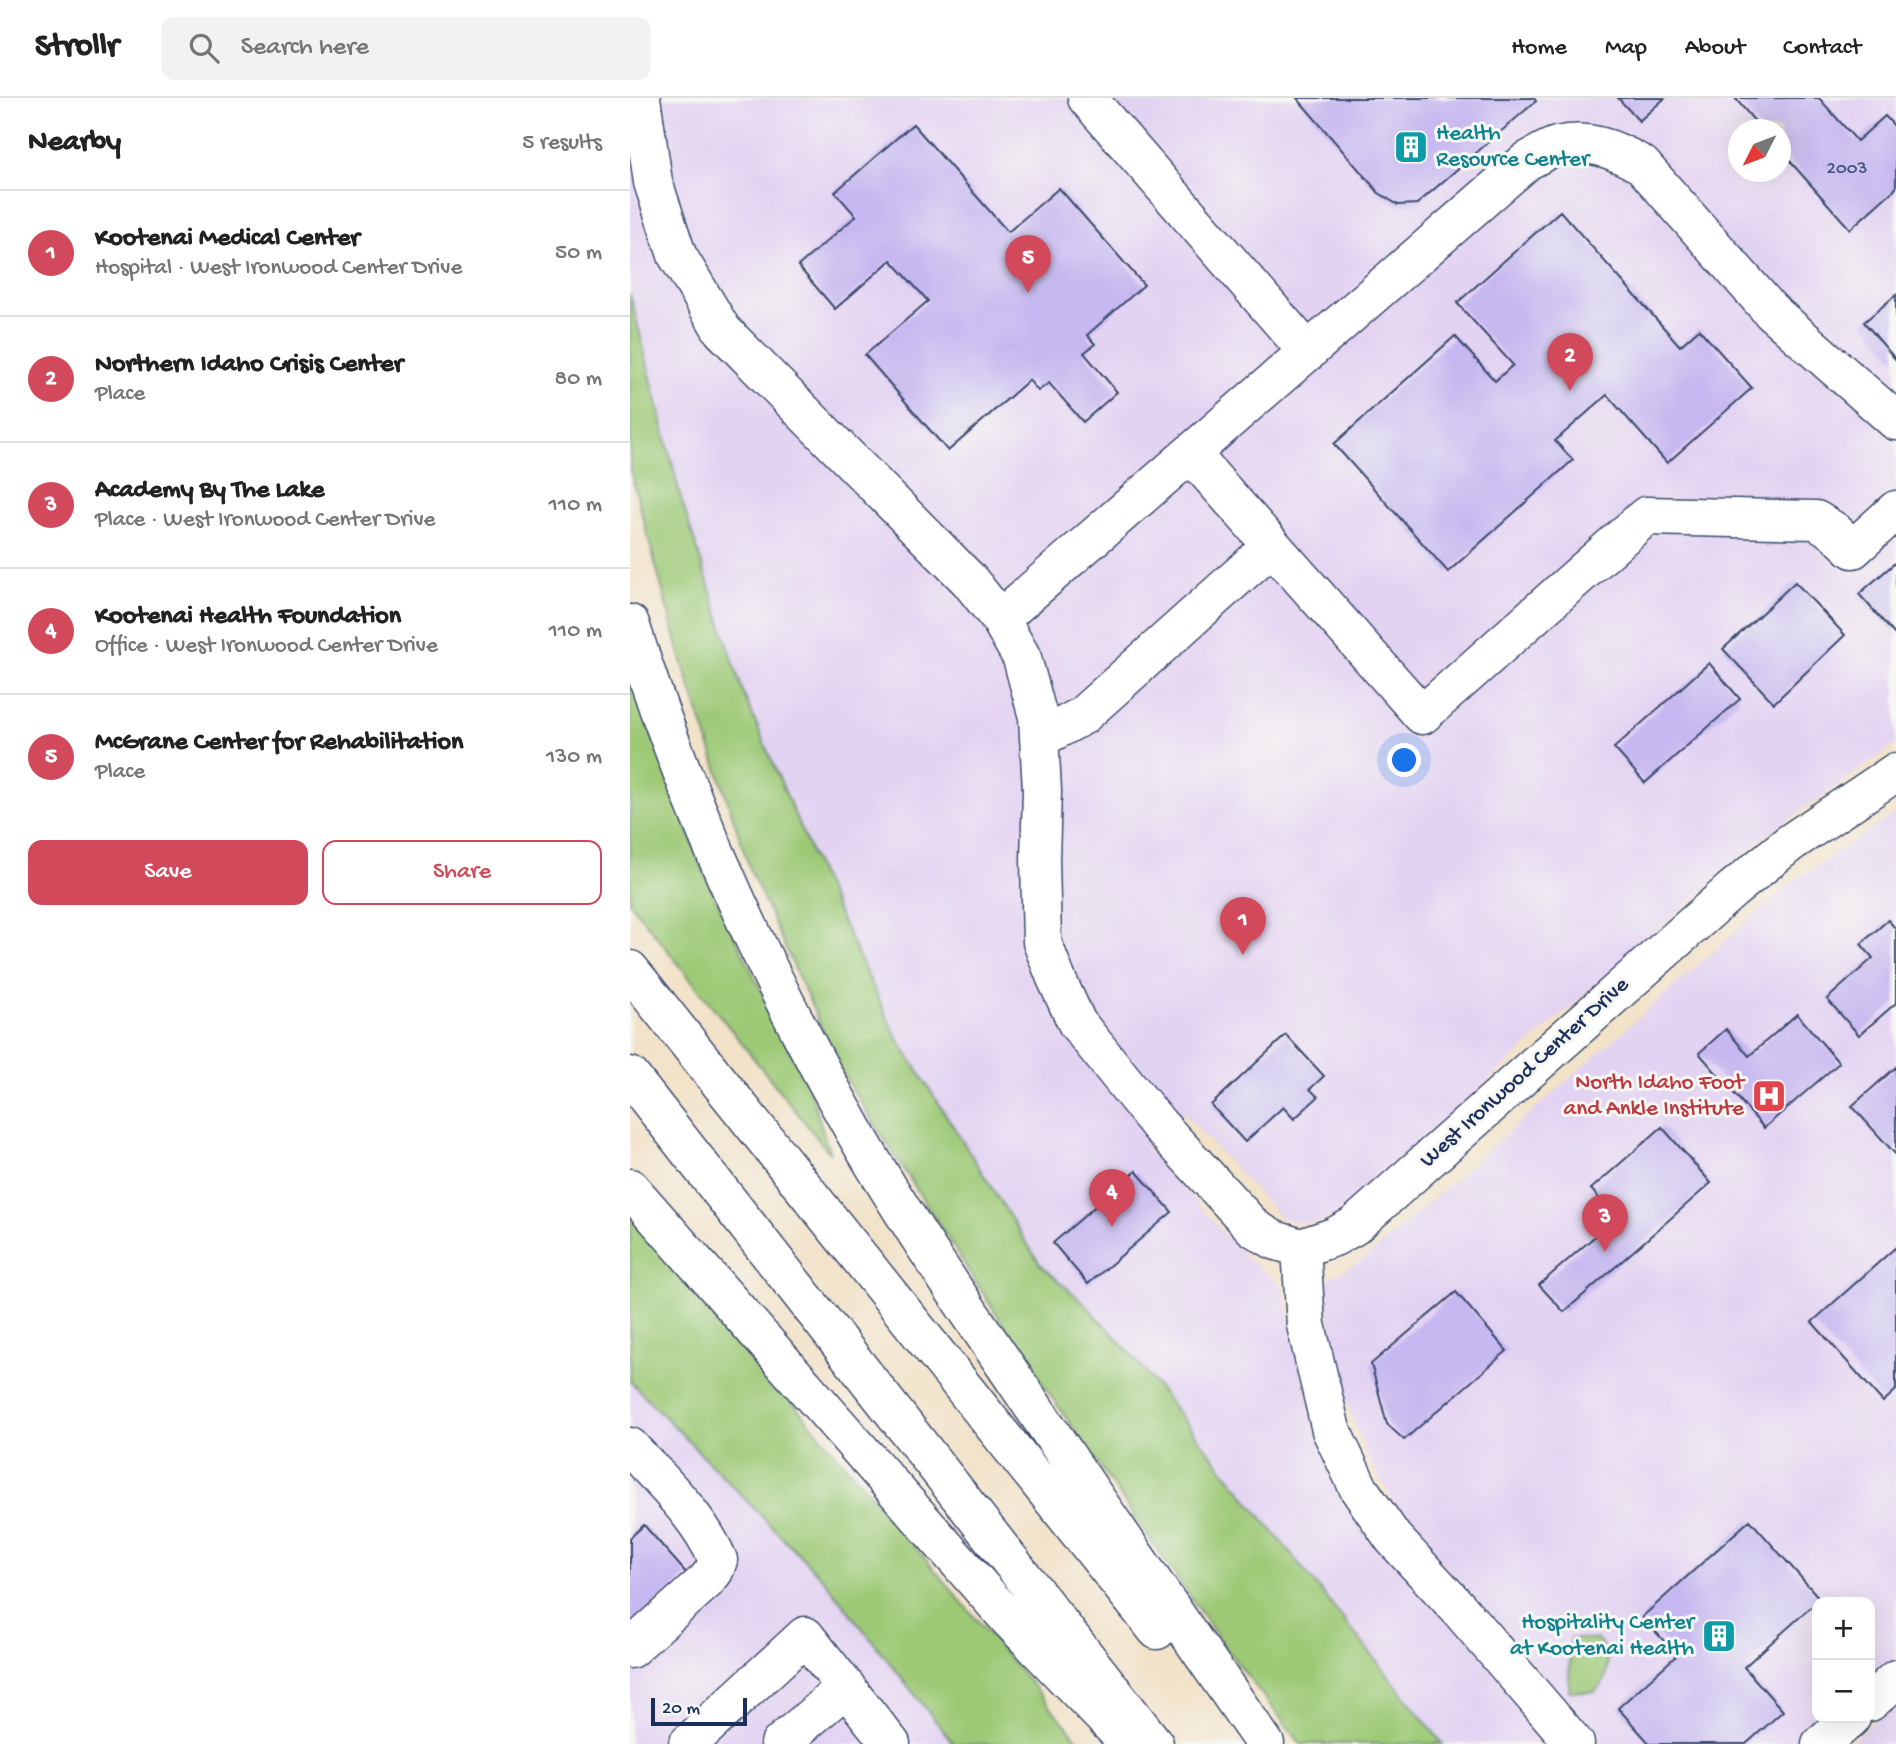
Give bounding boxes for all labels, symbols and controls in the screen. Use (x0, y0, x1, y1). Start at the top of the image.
search box (161, 17, 651, 80)
text: Strollr (35, 29, 119, 67)
icon: search (185, 29, 223, 67)
text: Search here (241, 33, 369, 64)
text: Home (1511, 34, 1567, 63)
text: Map (1605, 34, 1647, 63)
text: About (1685, 34, 1745, 63)
text: Contact (1783, 34, 1861, 63)
north arrow (1728, 119, 1791, 182)
place label: Health Resource Center (1436, 121, 1591, 174)
text: Nearby (28, 126, 121, 161)
building icon: Health Resource Center (1392, 128, 1430, 166)
text: 5 results (522, 130, 602, 157)
house number: 2003 (1827, 158, 1868, 181)
text: Kootenai Medical Center (95, 224, 360, 255)
pin: 5 (1005, 235, 1051, 293)
text: 1 (46, 240, 56, 267)
text: 50 m (555, 240, 602, 267)
text: Hospital · West Ironwood Center Drive (95, 255, 462, 282)
pin: 2 (1547, 333, 1593, 391)
text: Northern Idaho Crisis Center (95, 350, 403, 381)
text: 2 (45, 366, 57, 393)
text: 80 m (555, 366, 602, 393)
text: Place (95, 381, 145, 408)
text: Academy By The Lake (95, 476, 324, 507)
text: 3 (45, 492, 57, 519)
text: 110 m (549, 492, 602, 519)
text: Place · West Ironwood Center Drive (95, 507, 435, 534)
text: Kootenai Health Foundation (95, 602, 401, 633)
text: 4 (46, 618, 56, 645)
text: 110 m (549, 618, 602, 645)
text: Office · West Ironwood Center Drive (95, 633, 438, 660)
text: McGrane Center for Rehabilitation (95, 728, 463, 759)
your location (1387, 743, 1421, 777)
text: 5 (45, 744, 57, 771)
text: 130 m (546, 744, 602, 771)
text: Place (95, 759, 145, 786)
button: Save (28, 840, 308, 905)
button: Share (322, 840, 602, 905)
pin: 1 (1220, 897, 1266, 955)
street label: West Ironwood Center Drive (1415, 971, 1636, 1174)
place label: North Idaho Foot and Ankle Institute (1564, 1070, 1746, 1123)
hospital icon: North Idaho Foot and Ankle Institute (1750, 1077, 1788, 1115)
pin: 4 (1089, 1169, 1135, 1227)
pin: 3 (1582, 1194, 1628, 1252)
map controls (1812, 1597, 1875, 1723)
button: + (1812, 1597, 1875, 1660)
place label: Hospitality Center at Kootenai Health (1510, 1610, 1696, 1663)
building icon: Hospitality Center at Kootenai Health (1700, 1617, 1738, 1655)
button: − (1812, 1660, 1875, 1723)
scale bar (651, 1695, 747, 1727)
text: 20 m (662, 1698, 700, 1721)

